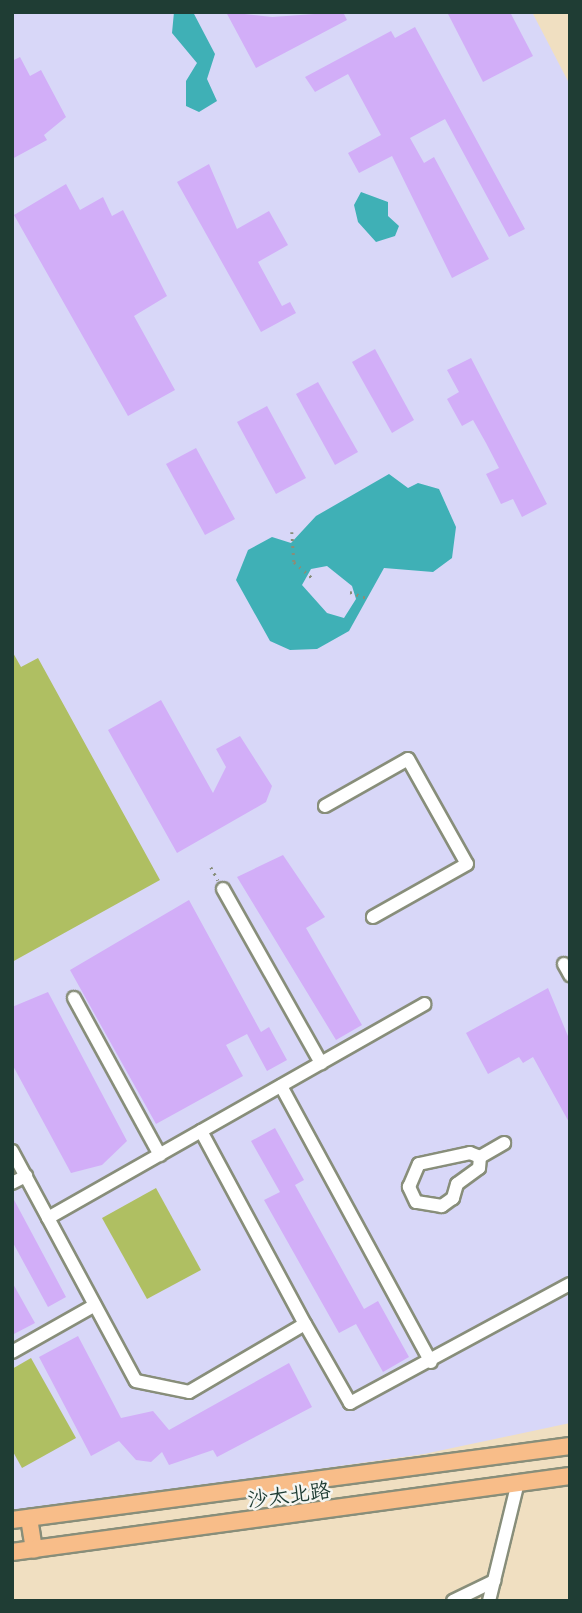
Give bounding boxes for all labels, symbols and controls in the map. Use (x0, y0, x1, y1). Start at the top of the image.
street label: 沙太北路 (246, 1478, 332, 1514)

